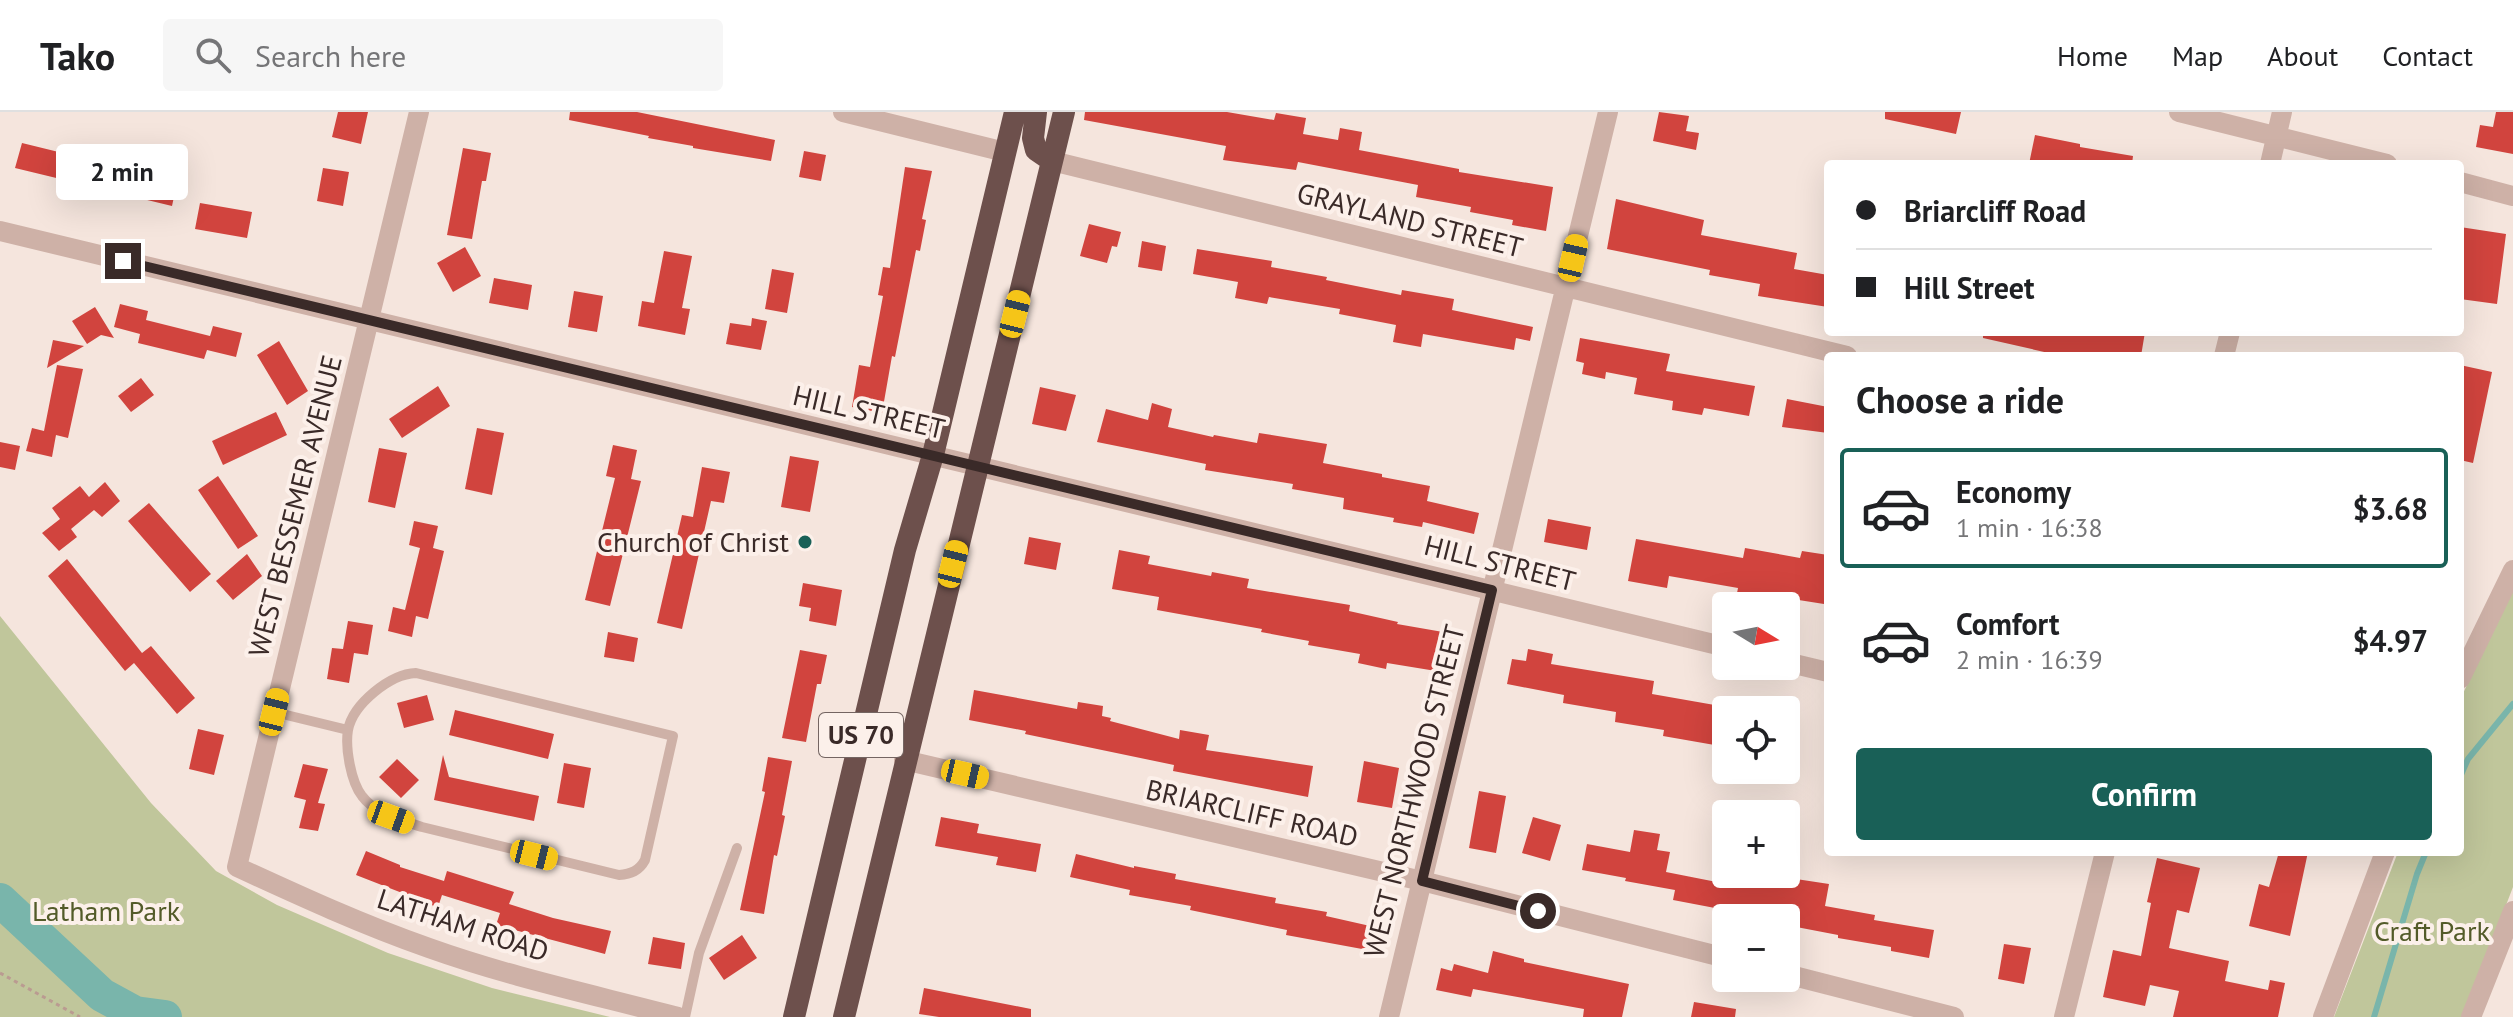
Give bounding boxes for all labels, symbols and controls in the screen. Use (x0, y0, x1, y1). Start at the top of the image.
search box (163, 19, 723, 91)
text: Tako (40, 31, 115, 80)
icon: search (191, 33, 235, 77)
text: Search here (255, 36, 406, 75)
text: Home (2057, 37, 2128, 74)
text: Map (2172, 37, 2223, 74)
text: About (2267, 37, 2338, 74)
text: Contact (2382, 37, 2473, 74)
callout: 2 min (57, 145, 189, 201)
text: 2 min (90, 155, 154, 188)
street label: GRAYLAND STREET (1293, 174, 1527, 266)
text: Briarcliff Road (1904, 191, 2086, 230)
car (1556, 232, 1590, 284)
route end (105, 243, 141, 279)
text: Hill Street (1904, 268, 2035, 307)
car (998, 288, 1032, 340)
street label: WEST BESSEMER AVENUE (239, 351, 350, 661)
street label: HILL STREET (790, 376, 949, 447)
text: Choose a ride (1856, 376, 2064, 423)
icon: car (1860, 472, 1932, 544)
text: Economy (1956, 472, 2071, 511)
text: $3.68 (2353, 489, 2428, 528)
text: 1 min · 16:38 (1956, 511, 2103, 544)
place label: Church of Christ (597, 523, 790, 560)
street label: HILL STREET (1421, 526, 1580, 599)
marker: Church of Christ (796, 533, 814, 551)
car (936, 538, 970, 590)
north arrow (1712, 592, 1800, 680)
map controls (1712, 592, 1800, 992)
icon: car (1860, 604, 1932, 676)
text: Comfort (1956, 604, 2059, 643)
street label: WEST NORTHWOOD STREET (1354, 620, 1473, 961)
text: $4.97 (2353, 621, 2428, 660)
text: 2 min · 16:39 (1956, 643, 2103, 676)
car (257, 686, 291, 738)
button: locate (1712, 696, 1800, 784)
road number: US 70 (819, 713, 903, 757)
button: Confirm (1856, 748, 2432, 840)
car (939, 757, 991, 791)
street label: BRIARCLIFF ROAD (1142, 770, 1362, 855)
car (364, 798, 418, 836)
button: + (1712, 800, 1800, 888)
car (508, 838, 560, 872)
street label: LATHAM ROAD (373, 879, 554, 970)
park label: Latham Park (32, 892, 181, 929)
route start (1520, 893, 1556, 929)
button: − (1712, 904, 1800, 992)
park label: Craft Park (2374, 912, 2491, 949)

